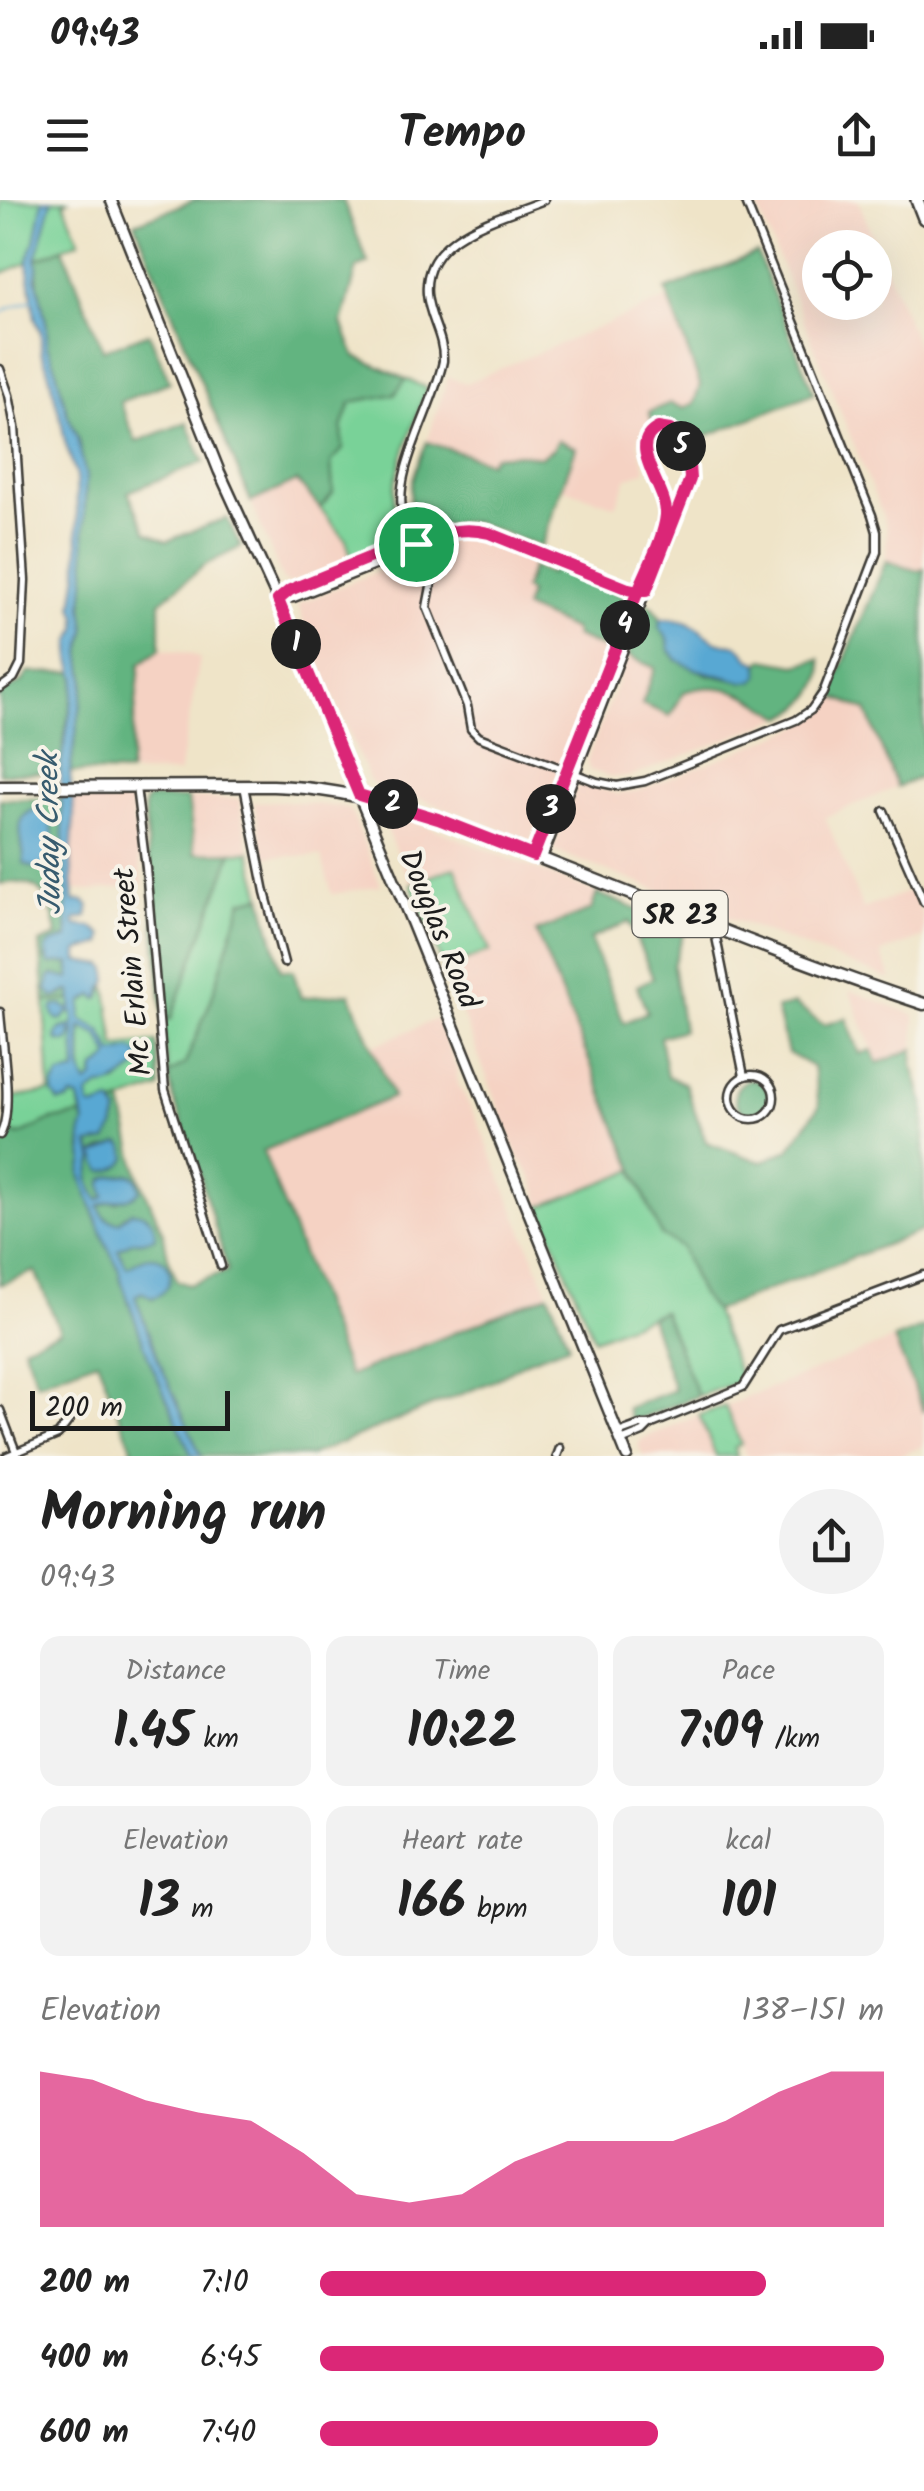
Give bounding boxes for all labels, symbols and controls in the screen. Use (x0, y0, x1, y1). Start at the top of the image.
text: 09:43 (50, 5, 140, 65)
text: Tempo (398, 99, 526, 171)
icon: menu (40, 108, 95, 163)
icon: share (829, 108, 884, 163)
map controls (802, 230, 892, 320)
button: locate (802, 230, 892, 320)
pin: 5 (656, 421, 706, 471)
text: 5 (674, 423, 688, 468)
pin (374, 502, 459, 587)
icon: arrive (389, 517, 444, 572)
pin: 4 (600, 600, 650, 650)
text: 4 (617, 602, 633, 647)
pin: 1 (271, 619, 321, 669)
text: 1 (292, 621, 300, 666)
water label: Juday Creek (24, 748, 77, 916)
pin: 2 (368, 779, 418, 829)
text: 2 (385, 781, 401, 826)
pin: 3 (526, 784, 576, 834)
text: 3 (543, 786, 559, 831)
street label: Douglas Road (384, 843, 492, 1018)
street label: Mc Erlain Street (101, 865, 167, 1078)
road number: SR 23 (632, 891, 728, 937)
scale bar (30, 1386, 230, 1430)
text: 200 m (45, 1386, 123, 1431)
text: Morning run (40, 1472, 327, 1559)
button: share (779, 1489, 884, 1594)
text: 09:43 (40, 1553, 115, 1604)
text: Distance (125, 1649, 226, 1694)
text: Time (434, 1649, 490, 1694)
text: Pace (722, 1649, 775, 1694)
text: 1.45 (113, 1694, 192, 1774)
text: 10:22 (406, 1694, 518, 1774)
text: 7:09 (677, 1694, 763, 1774)
text: km (192, 1717, 239, 1762)
text: /km (763, 1717, 820, 1762)
text: Elevation (123, 1819, 229, 1864)
text: Heart rate (401, 1819, 523, 1864)
text: kcal (726, 1819, 771, 1864)
text: 13 (138, 1864, 180, 1944)
text: 166 (397, 1864, 466, 1944)
text: 101 (720, 1864, 776, 1944)
text: m (180, 1887, 214, 1932)
text: bpm (466, 1887, 527, 1932)
text: Elevation (40, 1986, 161, 2037)
text: 138–151 m (741, 1986, 884, 2037)
text: 200 m (40, 2258, 130, 2309)
text: 7:10 (200, 2258, 249, 2309)
text: 400 m (40, 2333, 129, 2384)
text: 6:45 (200, 2333, 260, 2384)
text: 600 m (40, 2408, 129, 2459)
text: 7:40 (200, 2408, 256, 2459)

